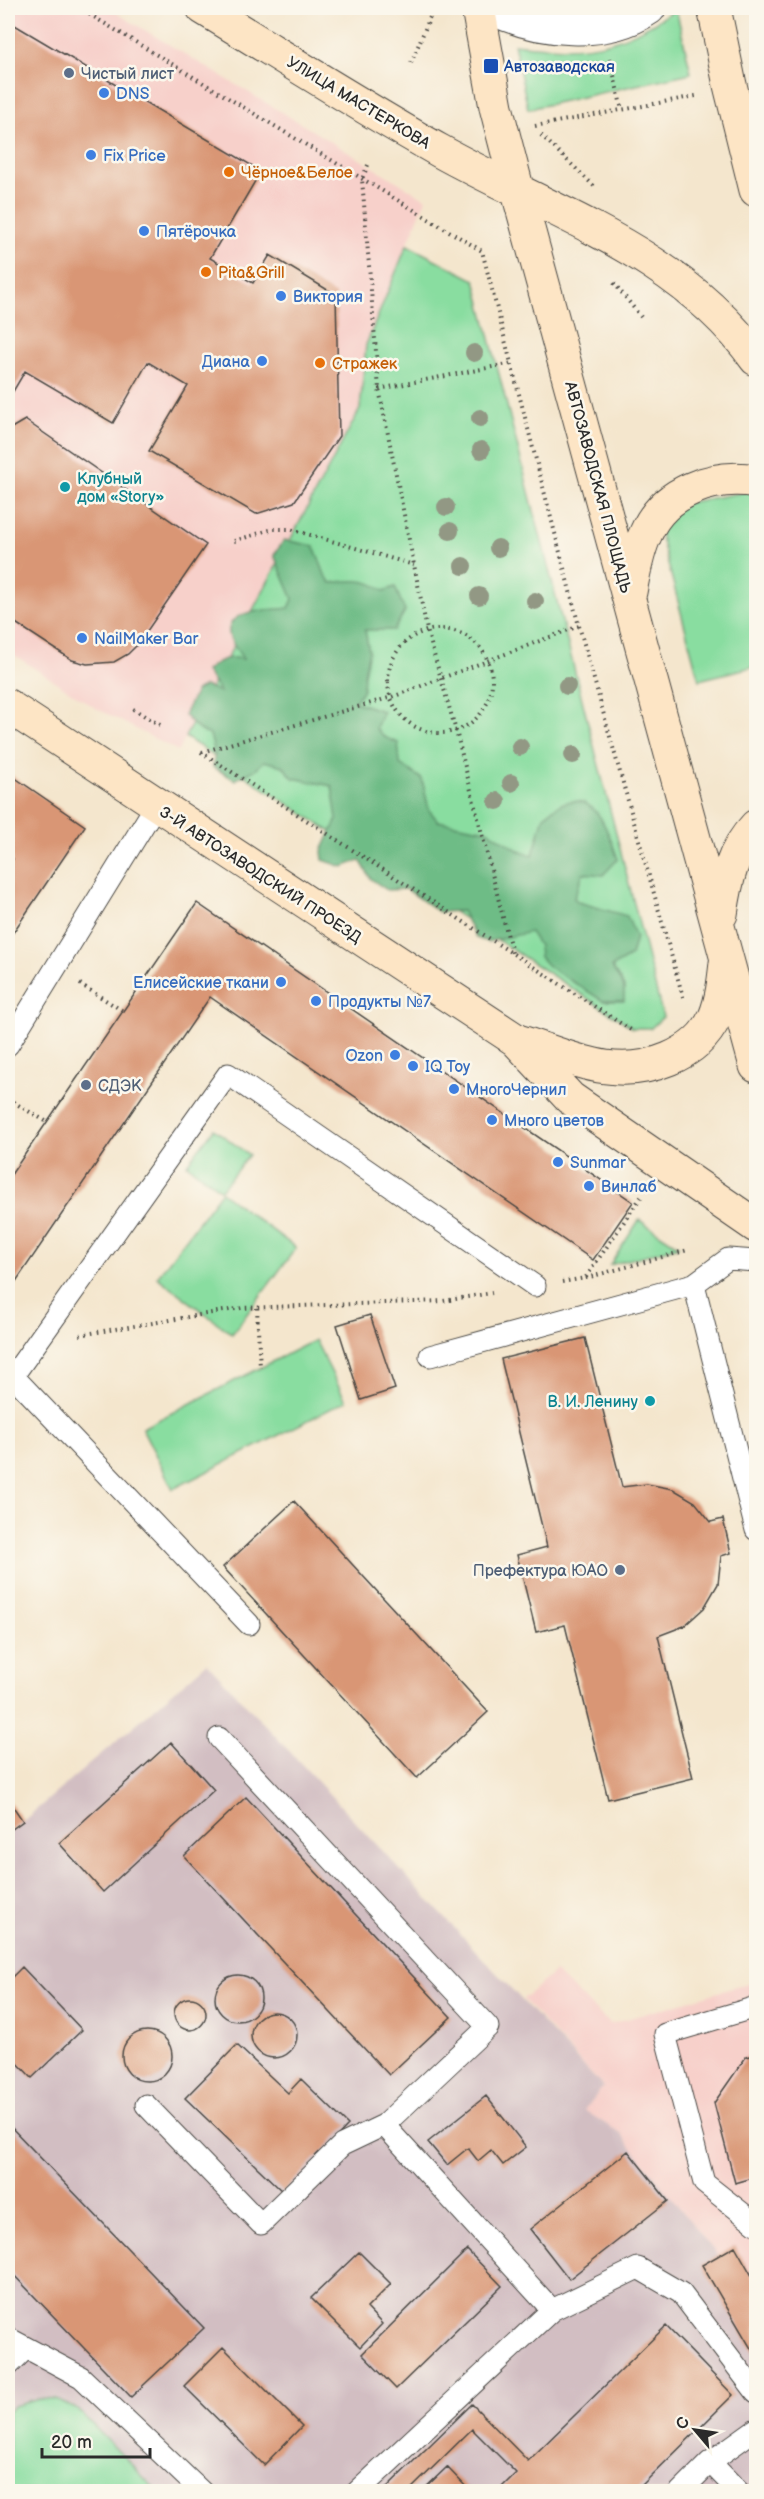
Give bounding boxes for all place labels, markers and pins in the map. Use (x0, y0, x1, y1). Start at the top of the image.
marker: Автозаводская (482, 57, 500, 75)
place label: Автозаводская (503, 58, 615, 77)
place label: Чистый лист (81, 65, 175, 84)
marker: Чистый лист (62, 66, 76, 80)
place label: DNS (116, 85, 149, 104)
marker: DNS (97, 86, 111, 100)
place label: Fix Price (103, 147, 166, 166)
marker: Fix Price (84, 148, 98, 162)
place label: Чёрное&Белое (241, 164, 353, 183)
marker: Чёрное&Белое (222, 165, 236, 179)
place label: Пятёрочка (156, 223, 237, 242)
marker: Пятёрочка (137, 224, 151, 238)
place label: Pita&Grill (218, 264, 285, 283)
marker: Pita&Grill (199, 265, 213, 279)
place label: Виктория (293, 288, 363, 307)
marker: Виктория (274, 289, 288, 303)
place label: Диана (202, 353, 251, 372)
marker: Диана (255, 354, 269, 368)
place label: Стражек (332, 355, 398, 374)
marker: Стражек (313, 356, 327, 370)
place label: Клубный дом «Story» (77, 470, 164, 507)
marker: Клубный дом «Story» (58, 480, 72, 494)
place label: NailMaker Bar (94, 630, 198, 649)
marker: NailMaker Bar (75, 631, 89, 645)
place label: Елисейские ткани (133, 974, 269, 993)
marker: Елисейские ткани (274, 975, 288, 989)
place label: Продукты №7 (328, 993, 431, 1012)
marker: Продукты №7 (309, 994, 323, 1008)
place label: Ozon (345, 1047, 383, 1066)
marker: Ozon (388, 1048, 402, 1062)
place label: IQ Toy (425, 1058, 471, 1077)
marker: IQ Toy (406, 1059, 420, 1073)
place label: СДЭК (98, 1077, 142, 1096)
marker: СДЭК (79, 1078, 93, 1092)
place label: МногоЧернил (466, 1081, 567, 1100)
marker: МногоЧернил (447, 1082, 461, 1096)
place label: Много цветов (504, 1112, 604, 1131)
marker: Много цветов (485, 1113, 499, 1127)
place label: Sunmar (570, 1154, 626, 1173)
marker: Sunmar (551, 1155, 565, 1169)
place label: Винлаб (601, 1178, 657, 1197)
marker: Винлаб (582, 1179, 596, 1193)
place label: В. И. Ленину (548, 1393, 639, 1412)
marker: В. И. Ленину (643, 1394, 657, 1408)
place label: Префектура ЮАО (473, 1562, 608, 1581)
marker: Префектура ЮАО (613, 1563, 627, 1577)

